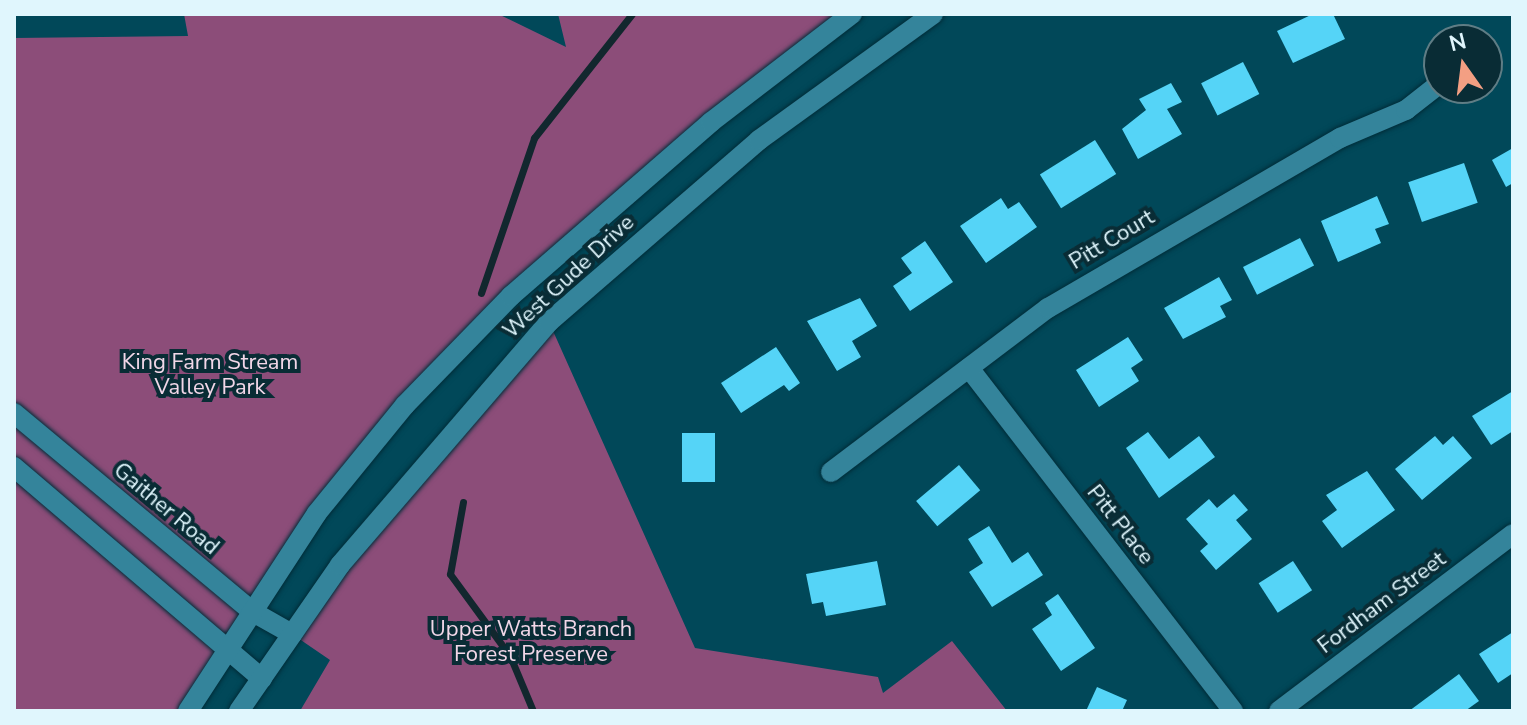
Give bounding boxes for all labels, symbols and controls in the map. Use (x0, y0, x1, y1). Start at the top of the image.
north arrow (1423, 24, 1503, 104)
text: N (1446, 26, 1469, 59)
street label: Pitt Court (1065, 204, 1159, 276)
street label: West Gude Drive (498, 210, 640, 344)
park label: King Farm Stream Valley Park (122, 349, 298, 400)
street label: Gaither Road (108, 457, 224, 561)
street label: Pitt Place (1081, 480, 1159, 570)
street label: Fordham Street (1313, 546, 1451, 660)
park label: Upper Watts Branch Forest Preserve (430, 616, 632, 668)

